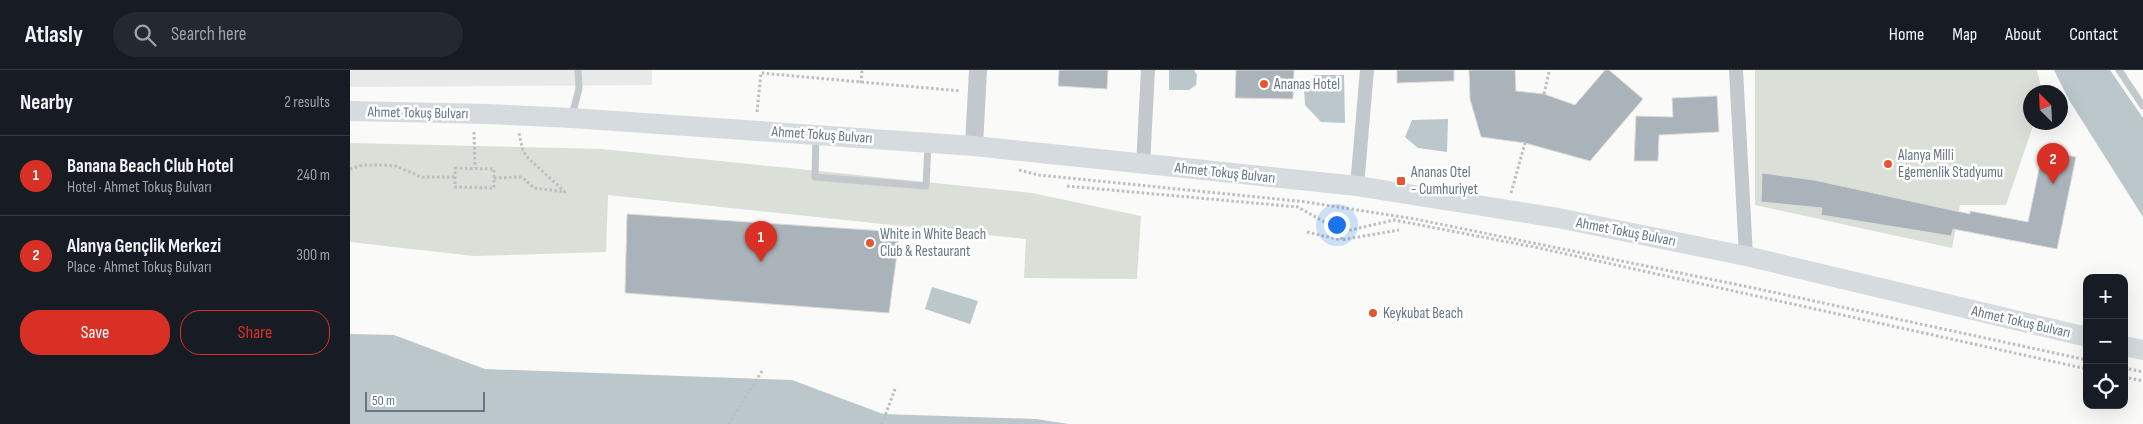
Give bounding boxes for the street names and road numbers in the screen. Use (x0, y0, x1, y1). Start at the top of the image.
street label: Ahmet Tokuş Bulvarı (366, 103, 469, 123)
street label: Ahmet Tokuş Bulvarı (770, 122, 873, 148)
street label: Ahmet Tokuş Bulvarı (1173, 158, 1276, 188)
street label: Ahmet Tokuş Bulvarı (1574, 213, 1677, 251)
street label: Ahmet Tokuş Bulvarı (1969, 301, 2072, 343)

